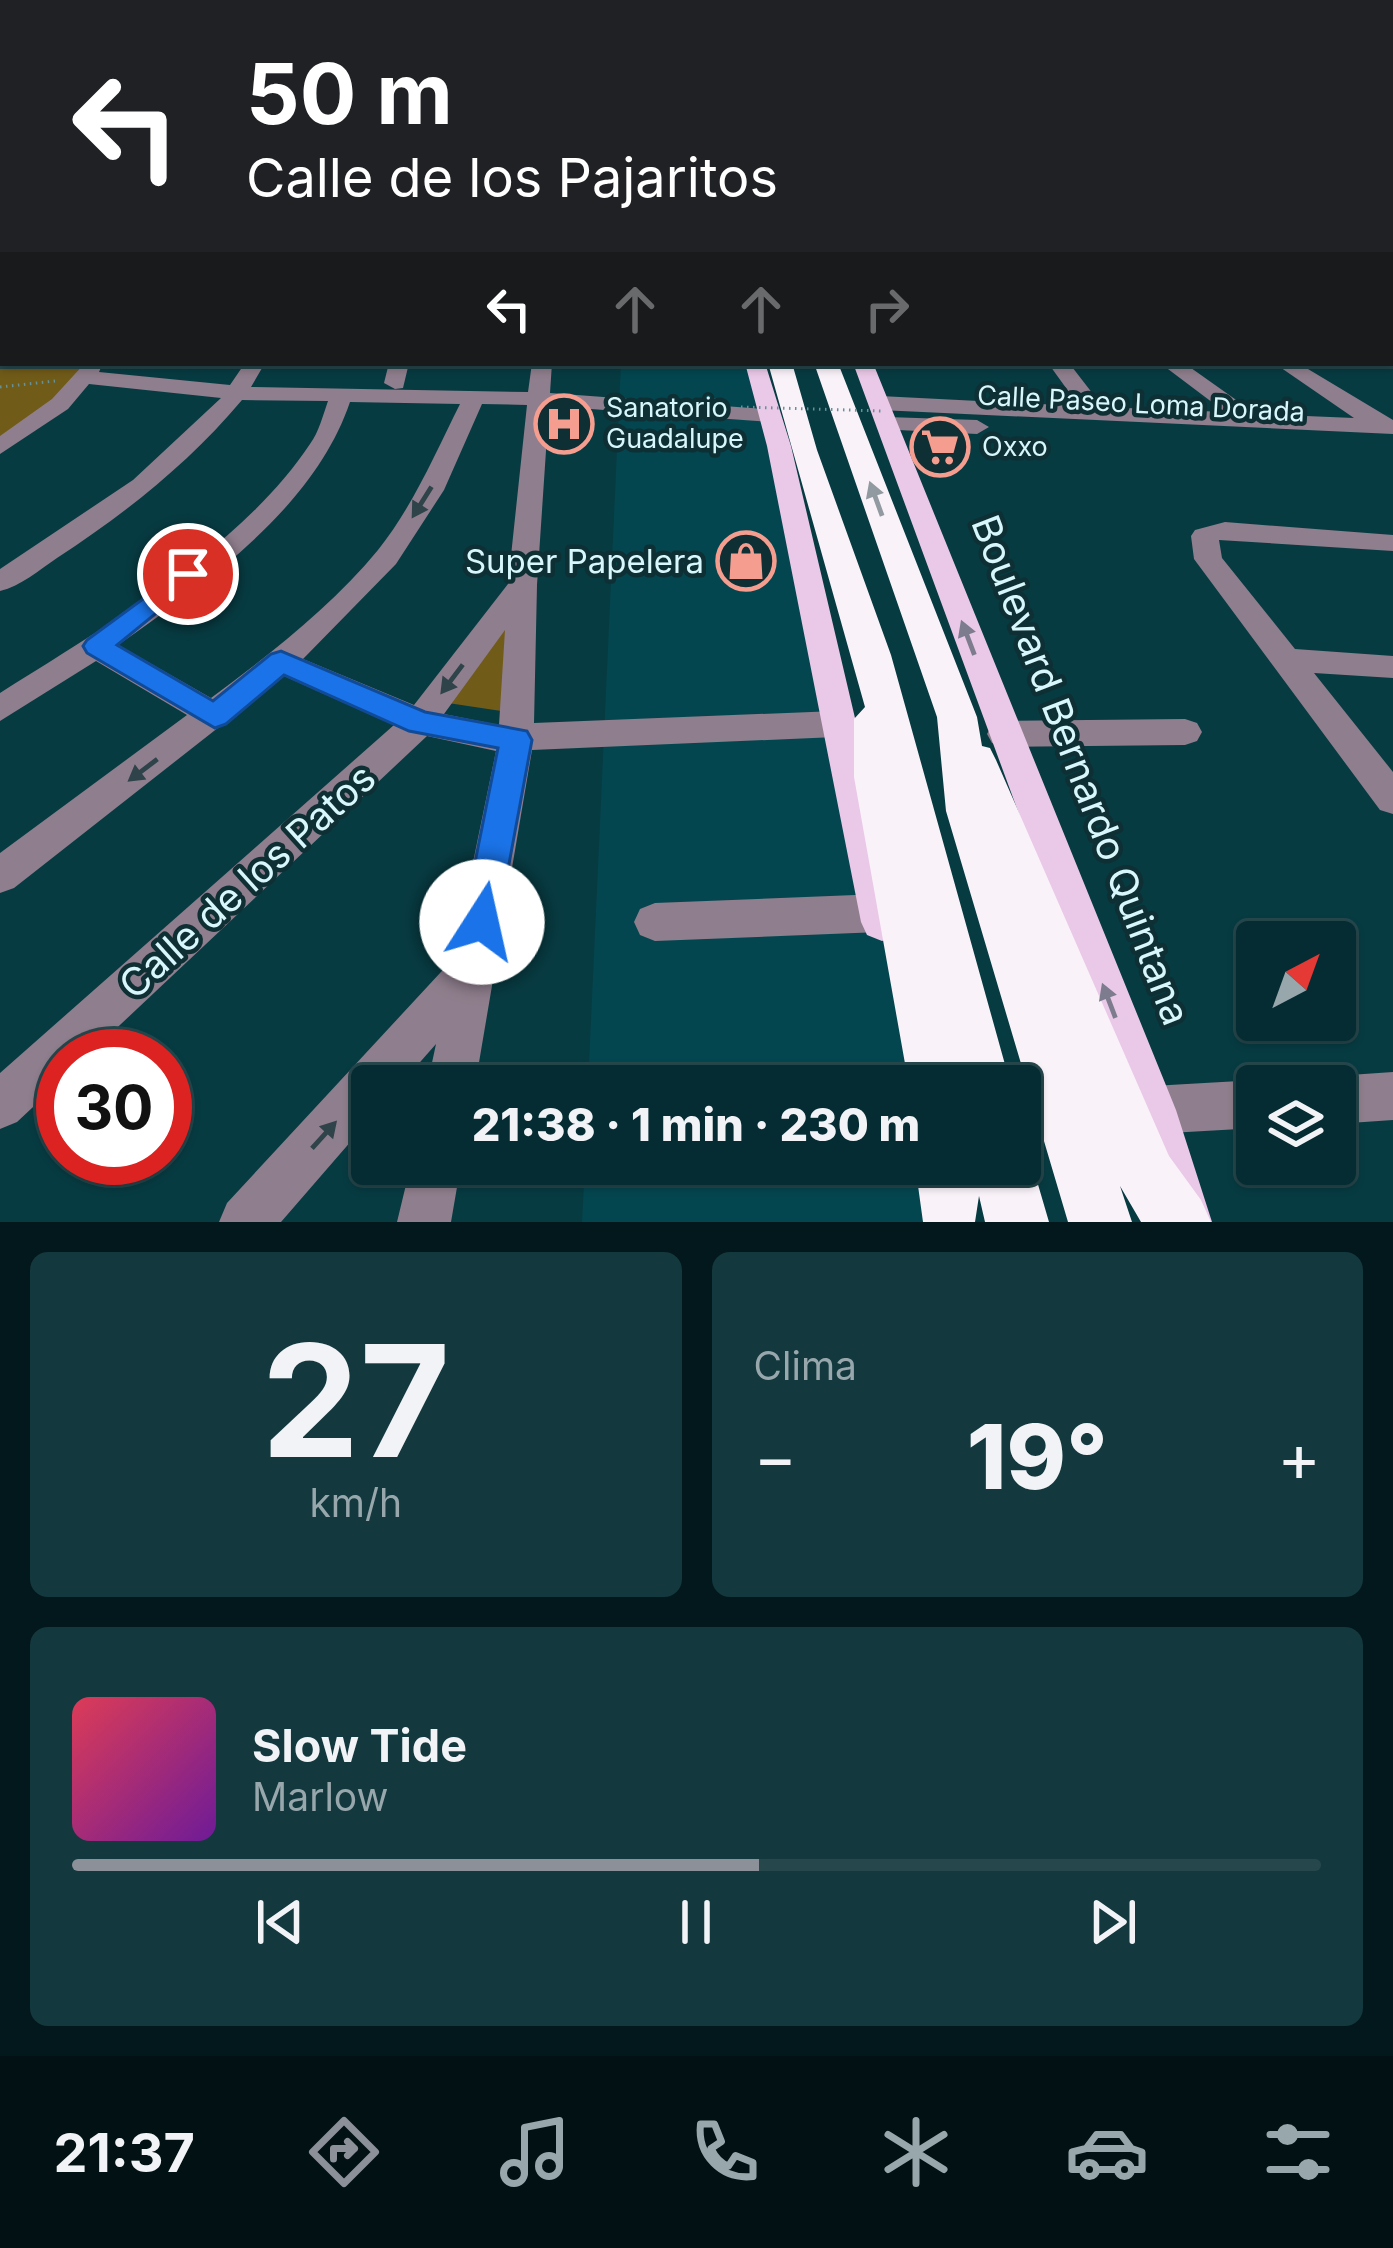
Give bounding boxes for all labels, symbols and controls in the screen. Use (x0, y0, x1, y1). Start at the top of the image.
text: 50 m (246, 43, 453, 144)
icon: left (48, 48, 204, 204)
text: Calle de los Pajaritos (246, 145, 778, 210)
icon: left (476, 276, 542, 342)
icon: ahead (602, 276, 668, 342)
icon: ahead (728, 276, 794, 342)
icon: right (854, 276, 920, 342)
street label: Calle Paseo Loma Dorada (976, 378, 1306, 429)
place label: Sanatorio Guadalupe (606, 391, 744, 455)
hospital icon: Sanatorio Guadalupe (533, 393, 595, 455)
supermarket icon: Oxxo (909, 416, 971, 478)
place label: Oxxo (982, 430, 1048, 463)
one-way arrow (866, 481, 885, 517)
one-way arrow (412, 486, 434, 519)
street label: Boulevard Bernardo Quintana (962, 508, 1200, 1031)
pin (137, 523, 239, 625)
shop icon: Super Papelera (715, 530, 777, 592)
icon: arrive (155, 541, 221, 607)
place label: Super Papelera (465, 541, 704, 581)
one-way arrow (957, 619, 976, 655)
one-way arrow (441, 664, 465, 695)
street label: Calle de los Patos (109, 753, 384, 1008)
one-way arrow (127, 757, 158, 782)
position arrow (419, 859, 545, 985)
north arrow (1236, 921, 1356, 1041)
map controls (1236, 921, 1356, 1185)
one-way arrow (1099, 983, 1118, 1019)
speed limit sign: 30 (36, 1029, 192, 1185)
button: layers (1236, 1065, 1356, 1185)
text: 21:38 · 1 min · 230 m (472, 1097, 920, 1152)
one-way arrow (310, 1120, 337, 1150)
text: 27 (261, 1306, 450, 1495)
text: Clima (754, 1342, 857, 1389)
text: 19° (967, 1402, 1108, 1511)
text: − (754, 1417, 797, 1497)
text: + (1277, 1417, 1321, 1497)
text: km/h (309, 1479, 402, 1526)
text: Slow Tide (252, 1718, 467, 1773)
text: Marlow (252, 1773, 388, 1820)
icon: previous (247, 1889, 313, 1955)
icon: pause (663, 1889, 729, 1955)
icon: next (1080, 1889, 1146, 1955)
icon: directions (302, 2110, 386, 2194)
icon: music (493, 2110, 577, 2194)
icon: phone (683, 2110, 767, 2194)
icon: climate (874, 2110, 958, 2194)
icon: car (1065, 2110, 1149, 2194)
icon: filters (1256, 2110, 1340, 2194)
text: 21:37 (53, 2120, 195, 2185)

